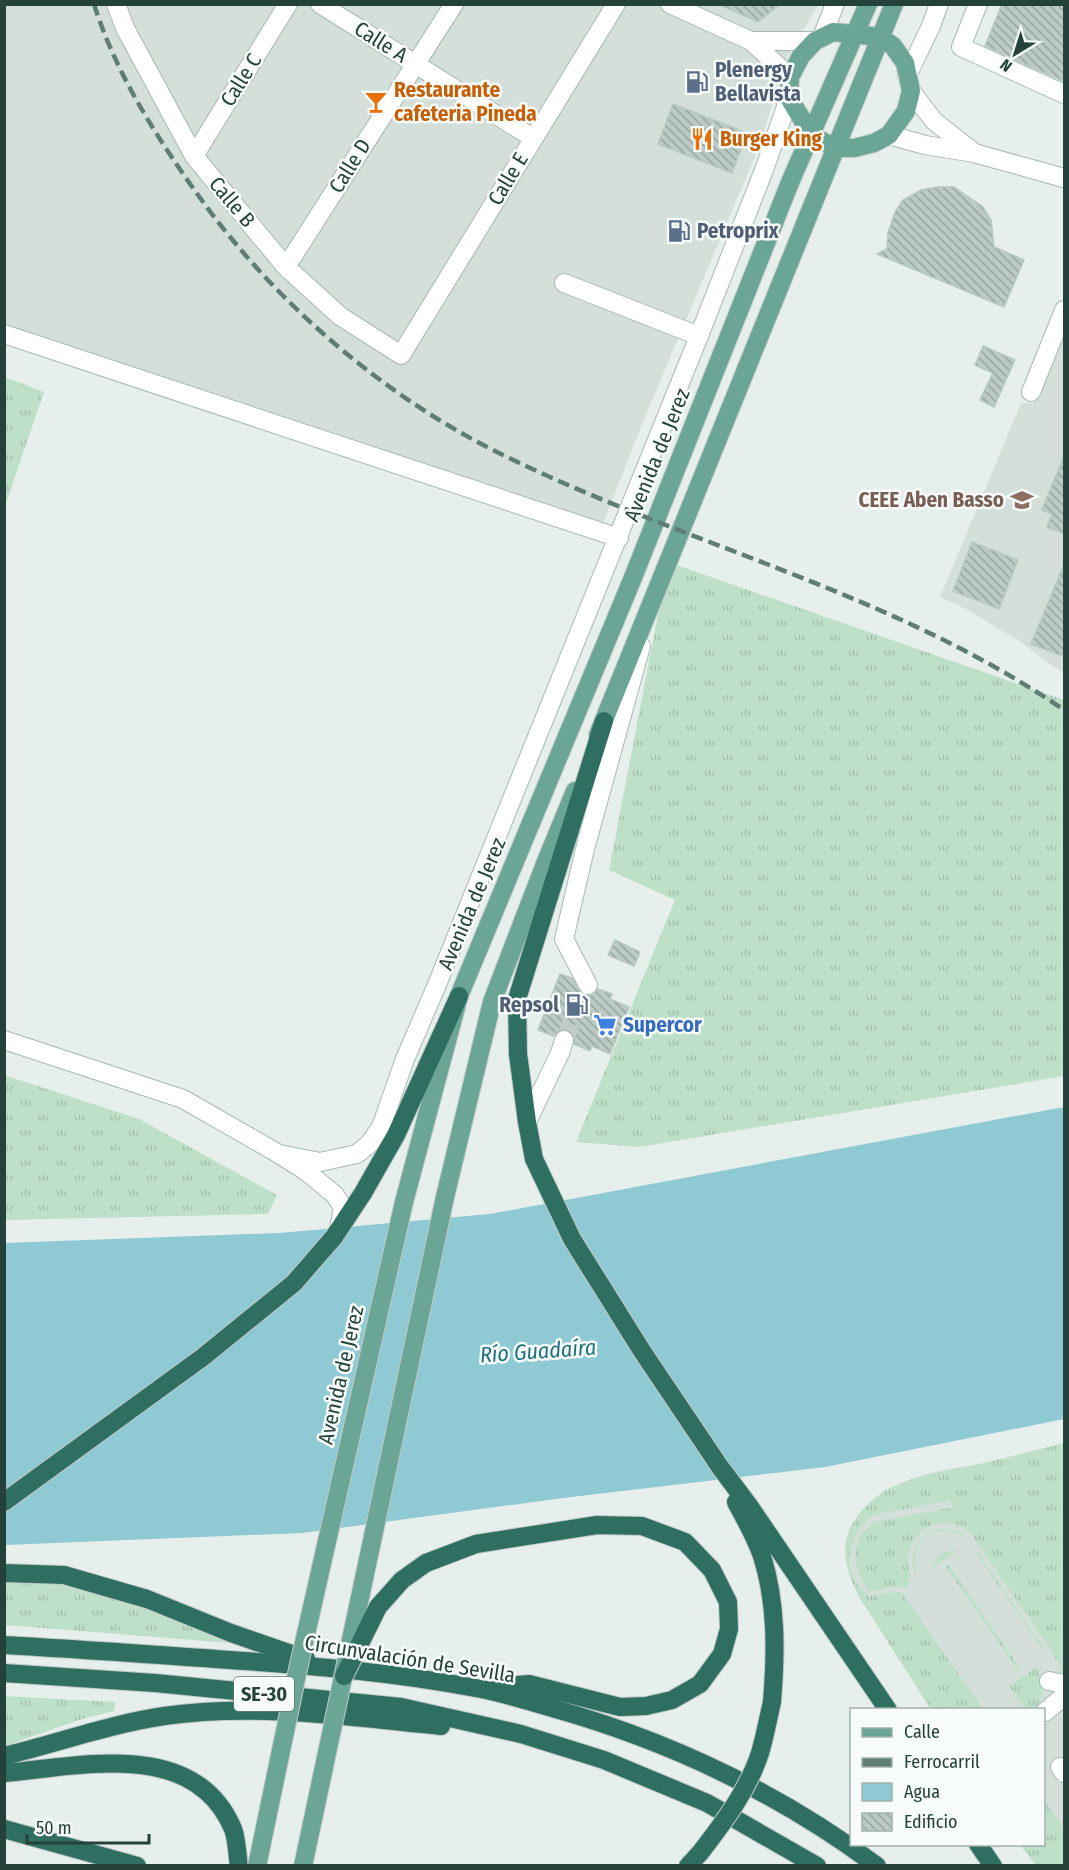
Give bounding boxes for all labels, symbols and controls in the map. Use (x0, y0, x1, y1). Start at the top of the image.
street label: Calle A (350, 16, 412, 68)
north arrow (985, 24, 1045, 84)
street label: Calle C (215, 48, 267, 111)
text: N (996, 55, 1016, 76)
place label: Plenergy Bellavista (715, 57, 801, 107)
fuel station icon: Plenergy Bellavista (684, 69, 710, 95)
place label: Restaurante cafeteria Pineda (394, 77, 537, 127)
bar icon: Restaurante cafeteria Pineda (363, 89, 389, 115)
restaurant icon: Burger King (689, 126, 715, 152)
place label: Burger King (720, 126, 822, 152)
street label: Calle D (323, 134, 377, 198)
street label: Calle E (482, 148, 534, 210)
street label: Calle B (203, 171, 261, 233)
fuel station icon: Petroprix (666, 218, 692, 244)
place label: Petroprix (697, 218, 780, 244)
street label: Avenida de Jerez (618, 385, 696, 525)
place label: CEEE Aben Basso (858, 487, 1004, 513)
school or university icon: CEEE Aben Basso (1009, 487, 1035, 513)
street label: Avenida de Jerez (432, 834, 512, 974)
place label: Repsol (499, 992, 559, 1018)
fuel station icon: Repsol (564, 992, 590, 1018)
supermarket icon: Supercor (592, 1012, 618, 1038)
place label: Supercor (623, 1012, 702, 1038)
street label: Avenida de Jerez (312, 1303, 370, 1447)
water label: Río Guadaíra (479, 1333, 597, 1369)
street label: Circunvalación de Sevilla (303, 1630, 517, 1688)
road number: SE-30 (234, 1677, 294, 1711)
legend (850, 1708, 1045, 1846)
text: Calle (904, 1721, 940, 1743)
text: Ferrocarril (904, 1751, 980, 1773)
text: Agua (904, 1781, 940, 1803)
scale bar (27, 1807, 148, 1845)
text: Edificio (904, 1811, 957, 1833)
text: 50 m (36, 1817, 72, 1839)

